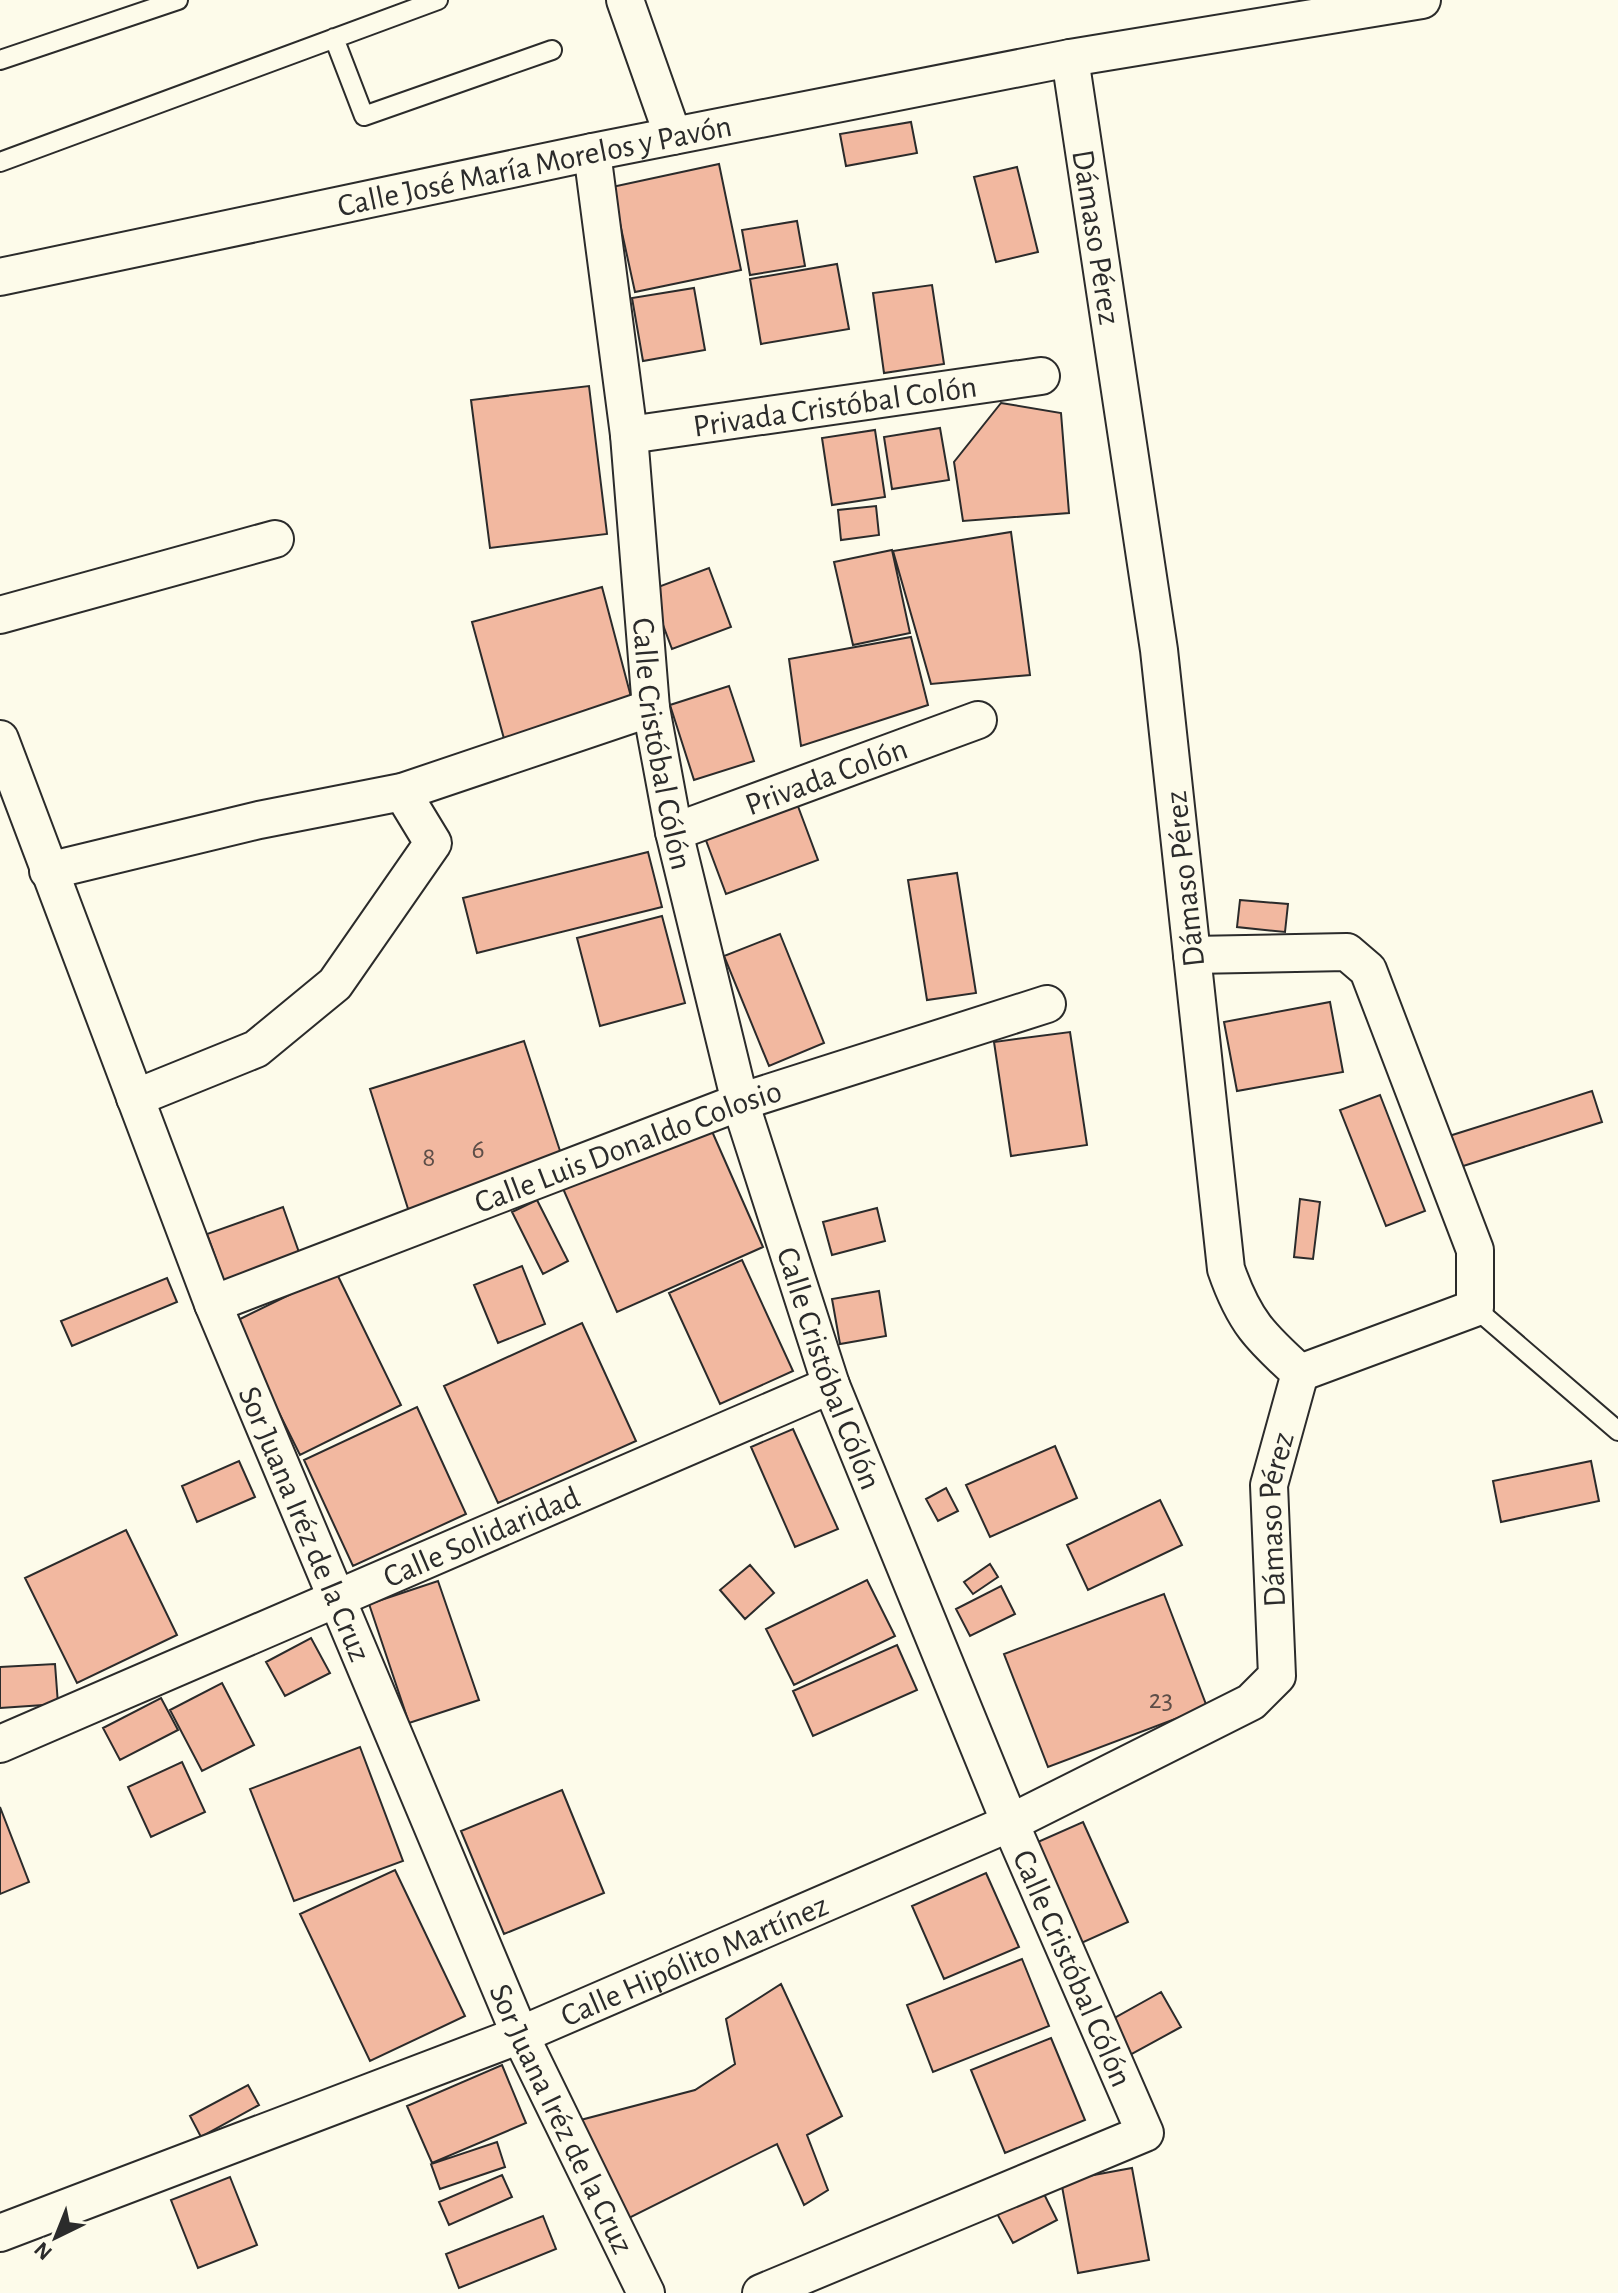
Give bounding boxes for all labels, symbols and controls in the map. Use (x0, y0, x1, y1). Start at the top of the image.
street label: Calle José María Morelos y Pavón (335, 110, 734, 222)
street label: Dámaso Pérez (1066, 147, 1126, 327)
street label: Privada Cristóbal Colón (691, 370, 979, 443)
street label: Calle Cristóbal Cólón (627, 616, 698, 873)
street label: Privada Colón (741, 732, 912, 821)
street label: Dámaso Pérez (1160, 789, 1210, 968)
street label: Calle Luis Donaldo Colosio (470, 1075, 785, 1219)
house number: 6 (471, 1136, 485, 1164)
house number: 8 (422, 1144, 436, 1172)
street label: Calle Cristóbal Cólón (771, 1243, 887, 1494)
street label: Sor Juana Iréz de la Cruz (232, 1382, 376, 1666)
street label: Dámaso Pérez (1254, 1429, 1300, 1608)
street label: Calle Solidaridad (379, 1481, 584, 1593)
house number: 23 (1149, 1686, 1173, 1714)
street label: Calle Cristóbal Cólón (1007, 1845, 1138, 2092)
street label: Calle Hipólito Martínez (556, 1889, 833, 2032)
street label: Sor Juana Iréz de la Cruz (483, 1979, 639, 2259)
north arrow (16, 2197, 96, 2277)
text: N (30, 2238, 56, 2264)

